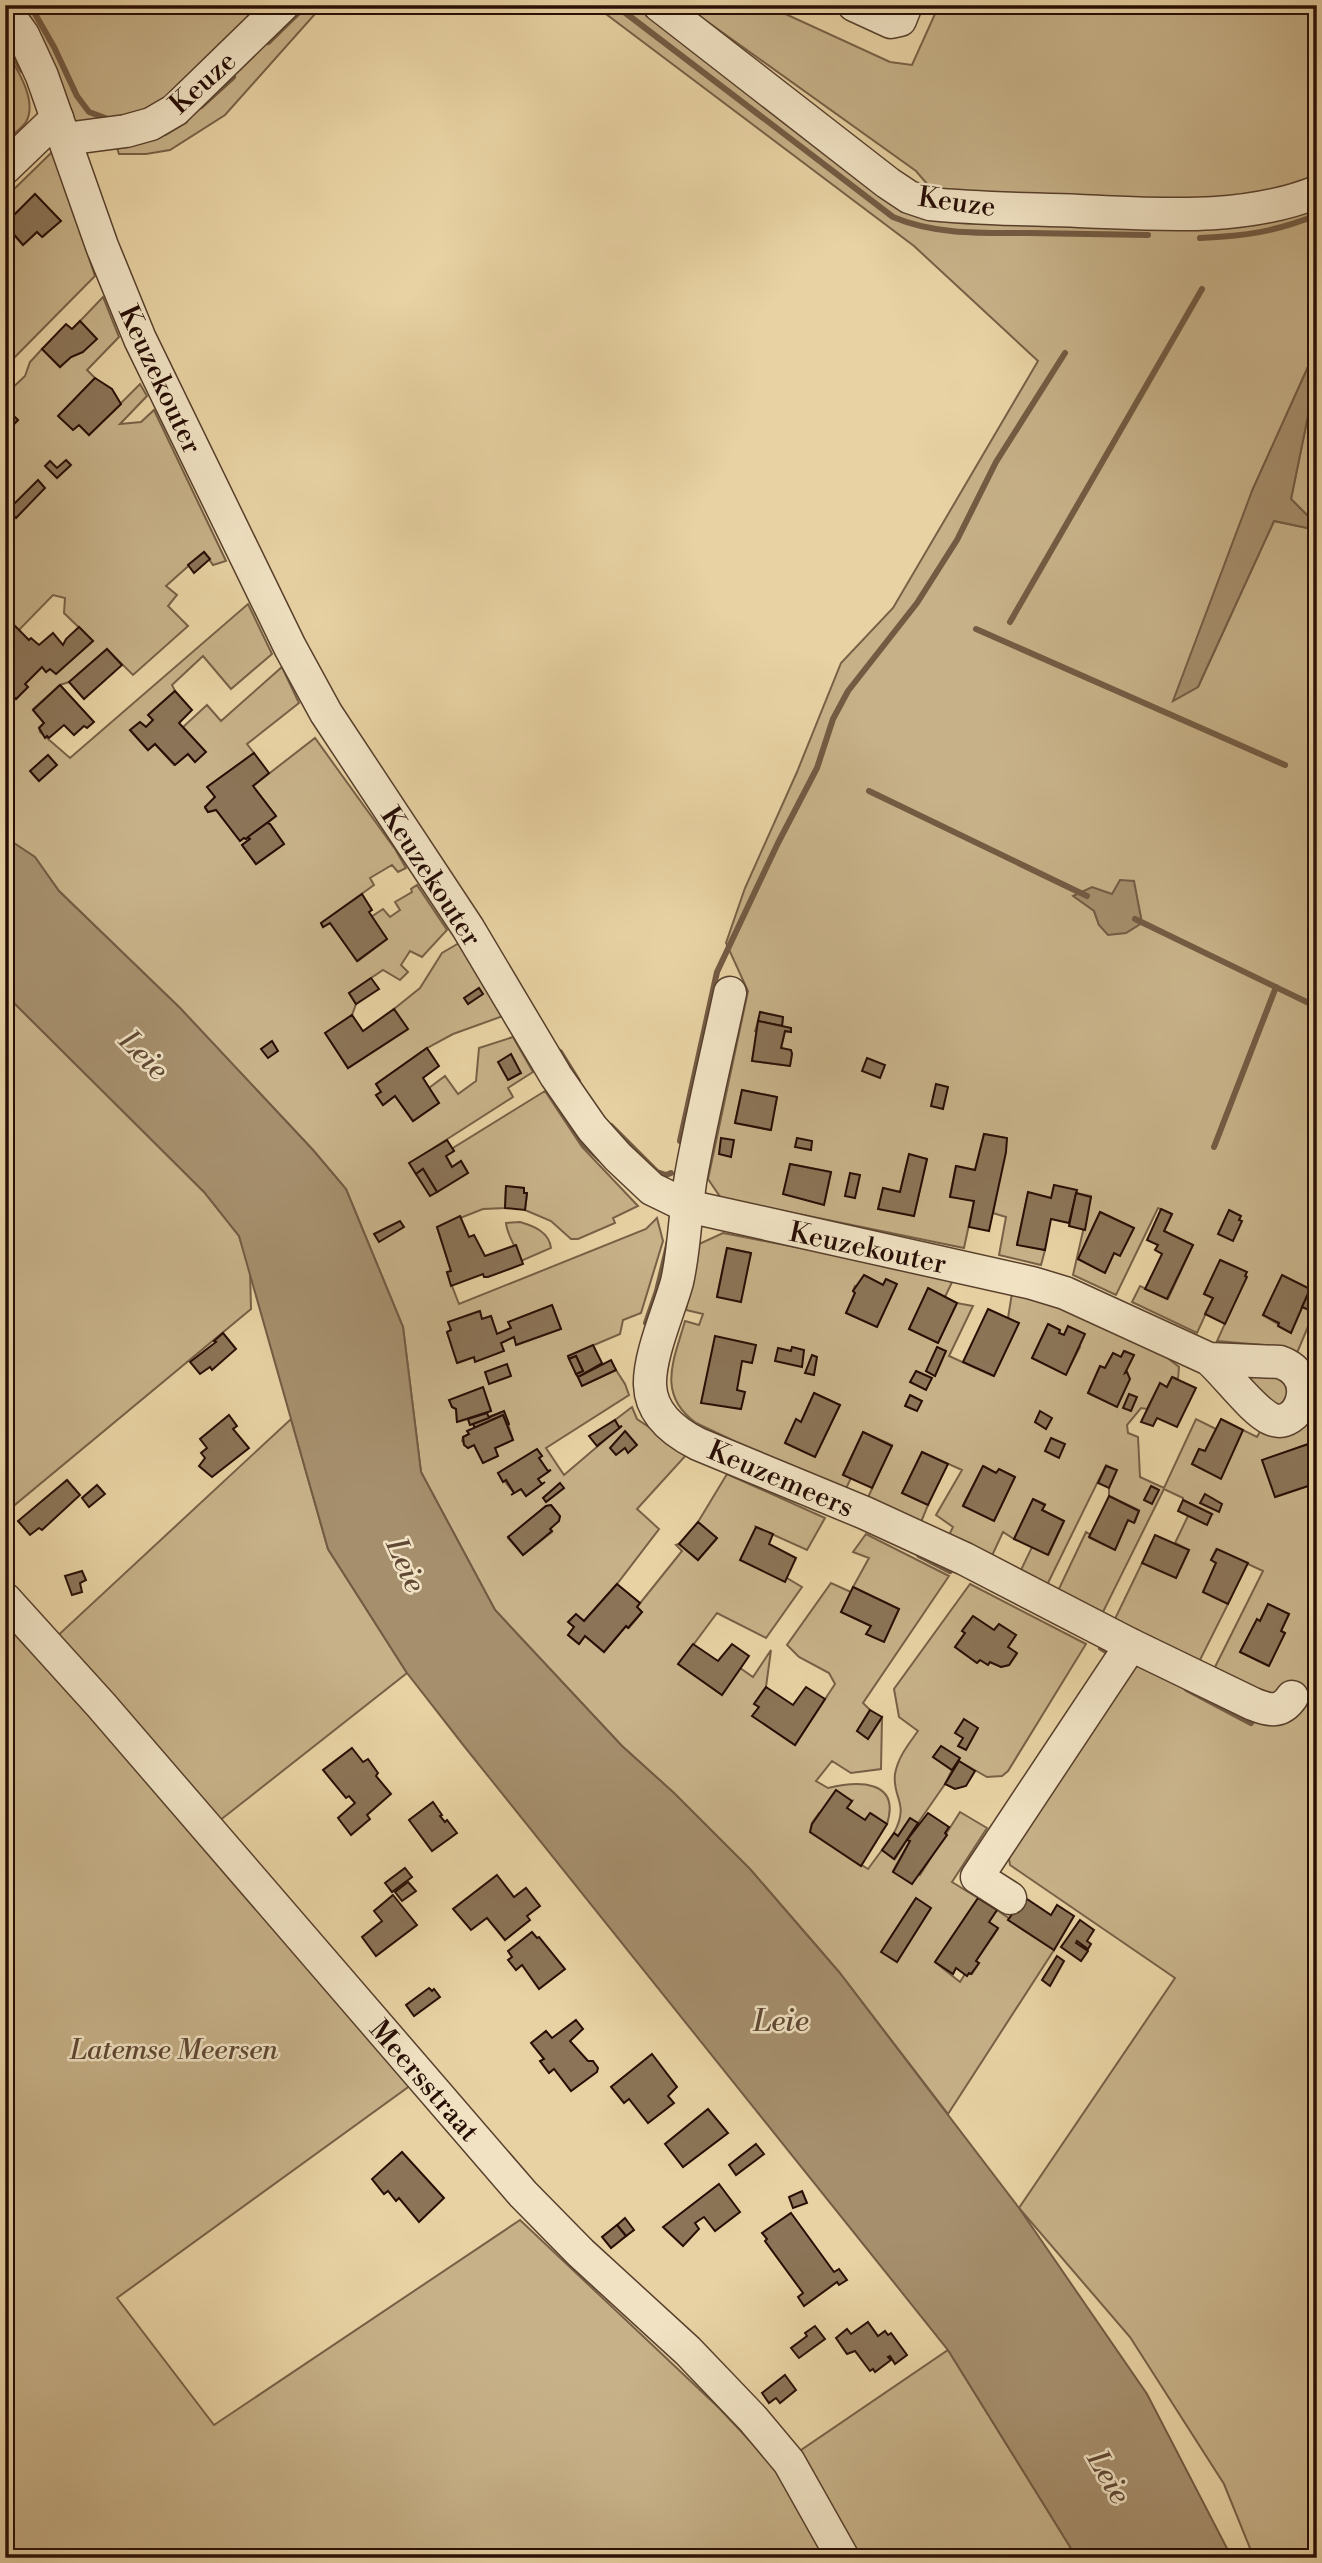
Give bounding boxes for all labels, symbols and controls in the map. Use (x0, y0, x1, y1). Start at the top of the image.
street label: Keuze (162, 44, 244, 122)
street label: Keuze (916, 180, 998, 225)
street label: Keuzekouter (110, 300, 209, 459)
street label: Keuzekouter (373, 800, 489, 953)
water label: Leie (110, 1022, 176, 1089)
street label: Keuzekouter (786, 1215, 950, 1282)
street label: Keuzemeers (702, 1433, 859, 1526)
water label: Leie (376, 1532, 434, 1598)
water label: Leie (752, 2003, 809, 2041)
street label: Meersstraat (361, 2013, 486, 2149)
park label: Latemse Meersen (69, 2033, 278, 2068)
water label: Leie (1077, 2443, 1138, 2511)

